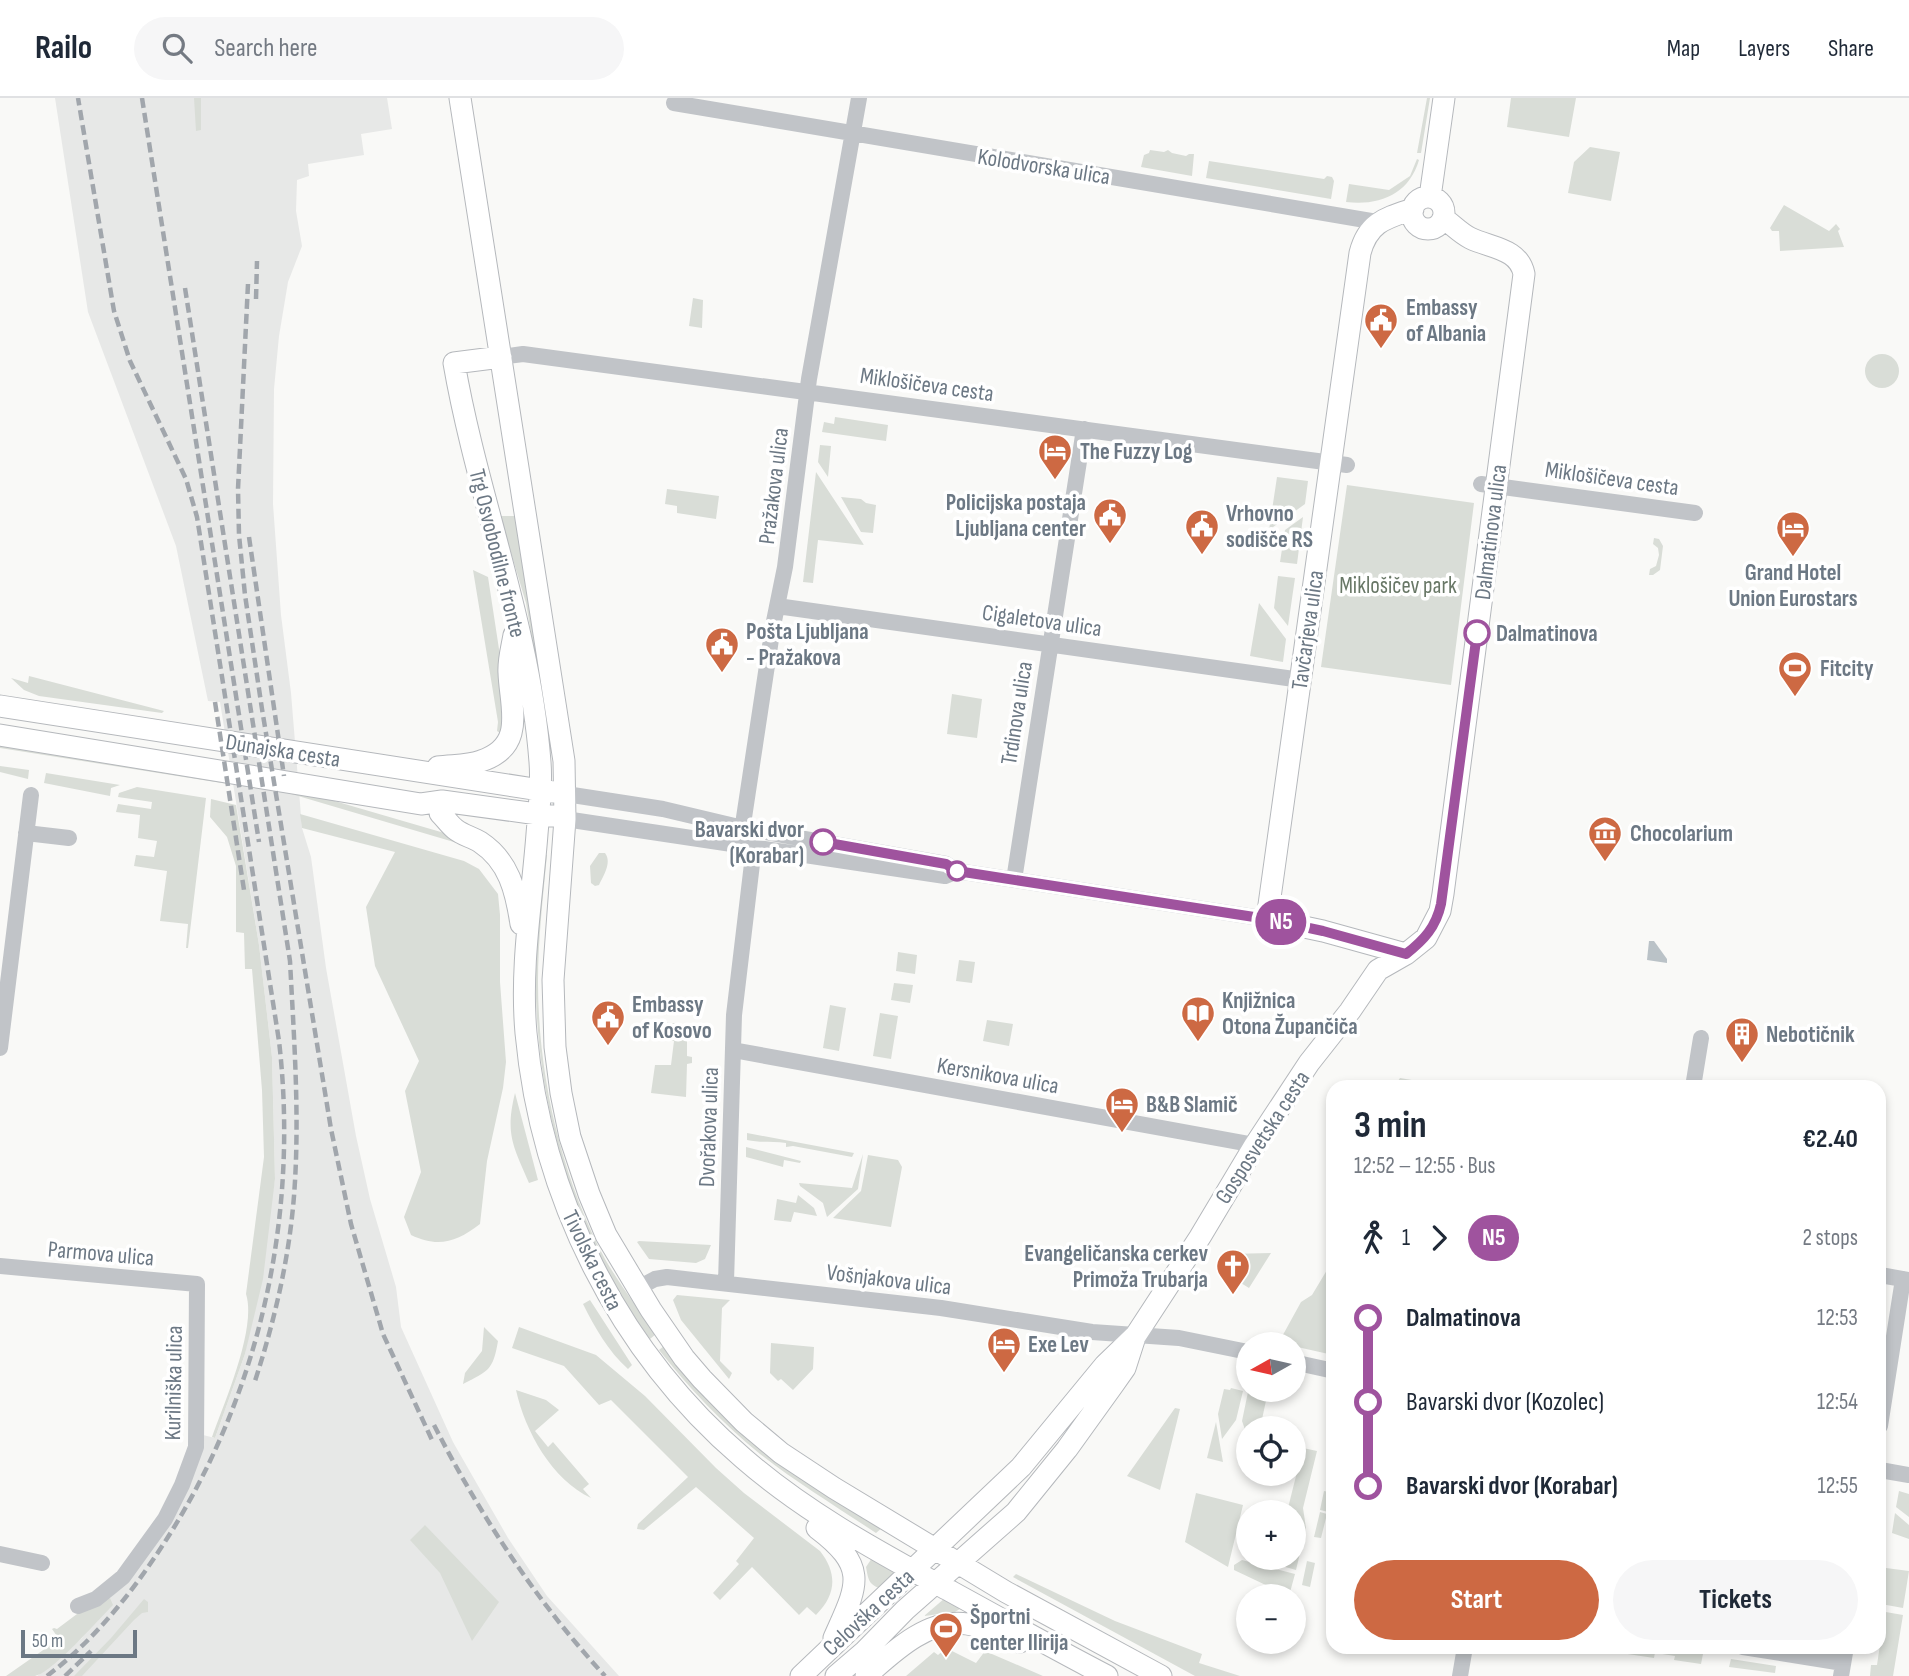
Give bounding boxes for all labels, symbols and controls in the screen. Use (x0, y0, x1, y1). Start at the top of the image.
search box (134, 17, 624, 80)
text: Railo (35, 28, 92, 68)
icon: search (158, 29, 196, 67)
text: Search here (214, 33, 318, 64)
text: Map (1667, 34, 1700, 63)
text: Layers (1738, 34, 1790, 63)
text: Share (1828, 34, 1874, 63)
street label: Kolodvorska ulica (976, 143, 1112, 191)
place label: Embassy of Albania (1406, 294, 1486, 348)
public building icon: Embassy of Albania (1362, 301, 1400, 350)
street label: Miklošičeva cesta (858, 362, 996, 408)
street label: Pražakova ulica (753, 426, 795, 546)
hotel icon: The Fuzzy Log (1036, 432, 1074, 481)
place label: The Fuzzy Log (1080, 438, 1193, 466)
street label: Miklošičeva cesta (1543, 456, 1681, 502)
street label: Dalmatinova ulica (1469, 463, 1513, 601)
street label: Trg Osvobodilne fronte (463, 466, 532, 640)
place label: Policijska postaja Ljubljana center (946, 489, 1086, 543)
public building icon: Policijska postaja Ljubljana center (1091, 496, 1129, 545)
place label: Vrhovno sodišče RS (1226, 500, 1313, 554)
public building icon: Vrhovno sodišče RS (1183, 507, 1221, 556)
hotel icon: Grand Hotel Union Eurostars (1774, 509, 1812, 558)
place label: Grand Hotel Union Eurostars (1728, 559, 1858, 613)
street label: Tavčarjeva ulica (1286, 569, 1330, 692)
park label: Miklošičev park (1339, 572, 1457, 600)
street label: Cigaletova ulica (980, 599, 1103, 643)
place label: Pošta Ljubljana - Pražakova (746, 618, 869, 672)
marker: Dalmatinova (1464, 620, 1490, 646)
place label: Dalmatinova (1496, 620, 1598, 648)
public building icon: Pošta Ljubljana - Pražakova (703, 625, 741, 674)
sports icon: Fitcity (1776, 649, 1814, 698)
place label: Fitcity (1820, 655, 1874, 683)
street label: Trdinova ulica (995, 659, 1039, 767)
street label: Dunajska cesta (224, 728, 342, 774)
museum icon: Chocolarium (1586, 814, 1624, 863)
place label: Bavarski dvor (Korabar) (695, 816, 804, 870)
place label: Chocolarium (1630, 820, 1733, 848)
marker: Bavarski dvor (Korabar) (810, 829, 836, 855)
unlabelled marker (947, 861, 967, 881)
line badge: N5 (1250, 899, 1312, 945)
text: N5 (1269, 907, 1293, 936)
place label: Knjižnica Otona Župančiča (1222, 987, 1358, 1041)
place label: Embassy of Kosovo (632, 991, 712, 1045)
library icon: Knjižnica Otona Župančiča (1179, 994, 1217, 1043)
public building icon: Embassy of Kosovo (589, 998, 627, 1047)
building icon: Nebotičnik (1723, 1015, 1761, 1064)
place label: Nebotičnik (1766, 1021, 1855, 1049)
street label: Kersnikova ulica (935, 1052, 1061, 1100)
street label: Gosposvetska cesta (1209, 1066, 1316, 1209)
street label: Dvořakova ulica (693, 1067, 725, 1187)
hotel icon: B&B Slamič (1103, 1085, 1141, 1134)
place label: B&B Slamič (1146, 1091, 1238, 1119)
text: 3 min (1354, 1103, 1427, 1148)
text: €2.40 (1802, 1124, 1858, 1155)
text: 12:52 – 12:55 · Bus (1354, 1152, 1496, 1180)
street label: Tivolska cesta (556, 1206, 628, 1315)
icon: walk (1354, 1219, 1392, 1257)
icon: forward (1420, 1219, 1458, 1257)
text: N5 (1482, 1223, 1505, 1252)
text: 1 (1402, 1224, 1410, 1252)
text: 2 stops (1802, 1224, 1858, 1252)
street label: Parmova ulica (47, 1235, 155, 1273)
place label: Evangeličanska cerkev Primoža Trubarja (1024, 1240, 1208, 1294)
church icon: Evangeličanska cerkev Primoža Trubarja (1214, 1247, 1252, 1296)
street label: Vošnjakova ulica (825, 1258, 953, 1302)
text: Dalmatinova (1406, 1303, 1521, 1334)
text: 12:53 (1817, 1304, 1858, 1332)
street label: Kurilniška ulica (159, 1325, 189, 1441)
hotel icon: Exe Lev (985, 1325, 1023, 1374)
place label: Exe Lev (1028, 1331, 1089, 1359)
north arrow (1236, 1332, 1306, 1402)
map controls (1236, 1332, 1306, 1654)
text: Bavarski dvor (Kozolec) (1406, 1387, 1604, 1418)
text: 12:54 (1817, 1388, 1858, 1416)
button: locate (1236, 1416, 1306, 1486)
text: Bavarski dvor (Korabar) (1406, 1471, 1618, 1502)
text: 12:55 (1817, 1472, 1858, 1500)
button: + (1236, 1500, 1306, 1570)
button: Start (1354, 1560, 1599, 1640)
button: Tickets (1613, 1560, 1858, 1640)
street label: Celovška cesta (817, 1563, 920, 1662)
button: − (1236, 1584, 1306, 1654)
place label: Športni center Ilirija (970, 1603, 1068, 1657)
sports icon: Športni center Ilirija (927, 1610, 965, 1659)
scale bar (21, 1627, 136, 1659)
text: 50 m (32, 1630, 63, 1653)

